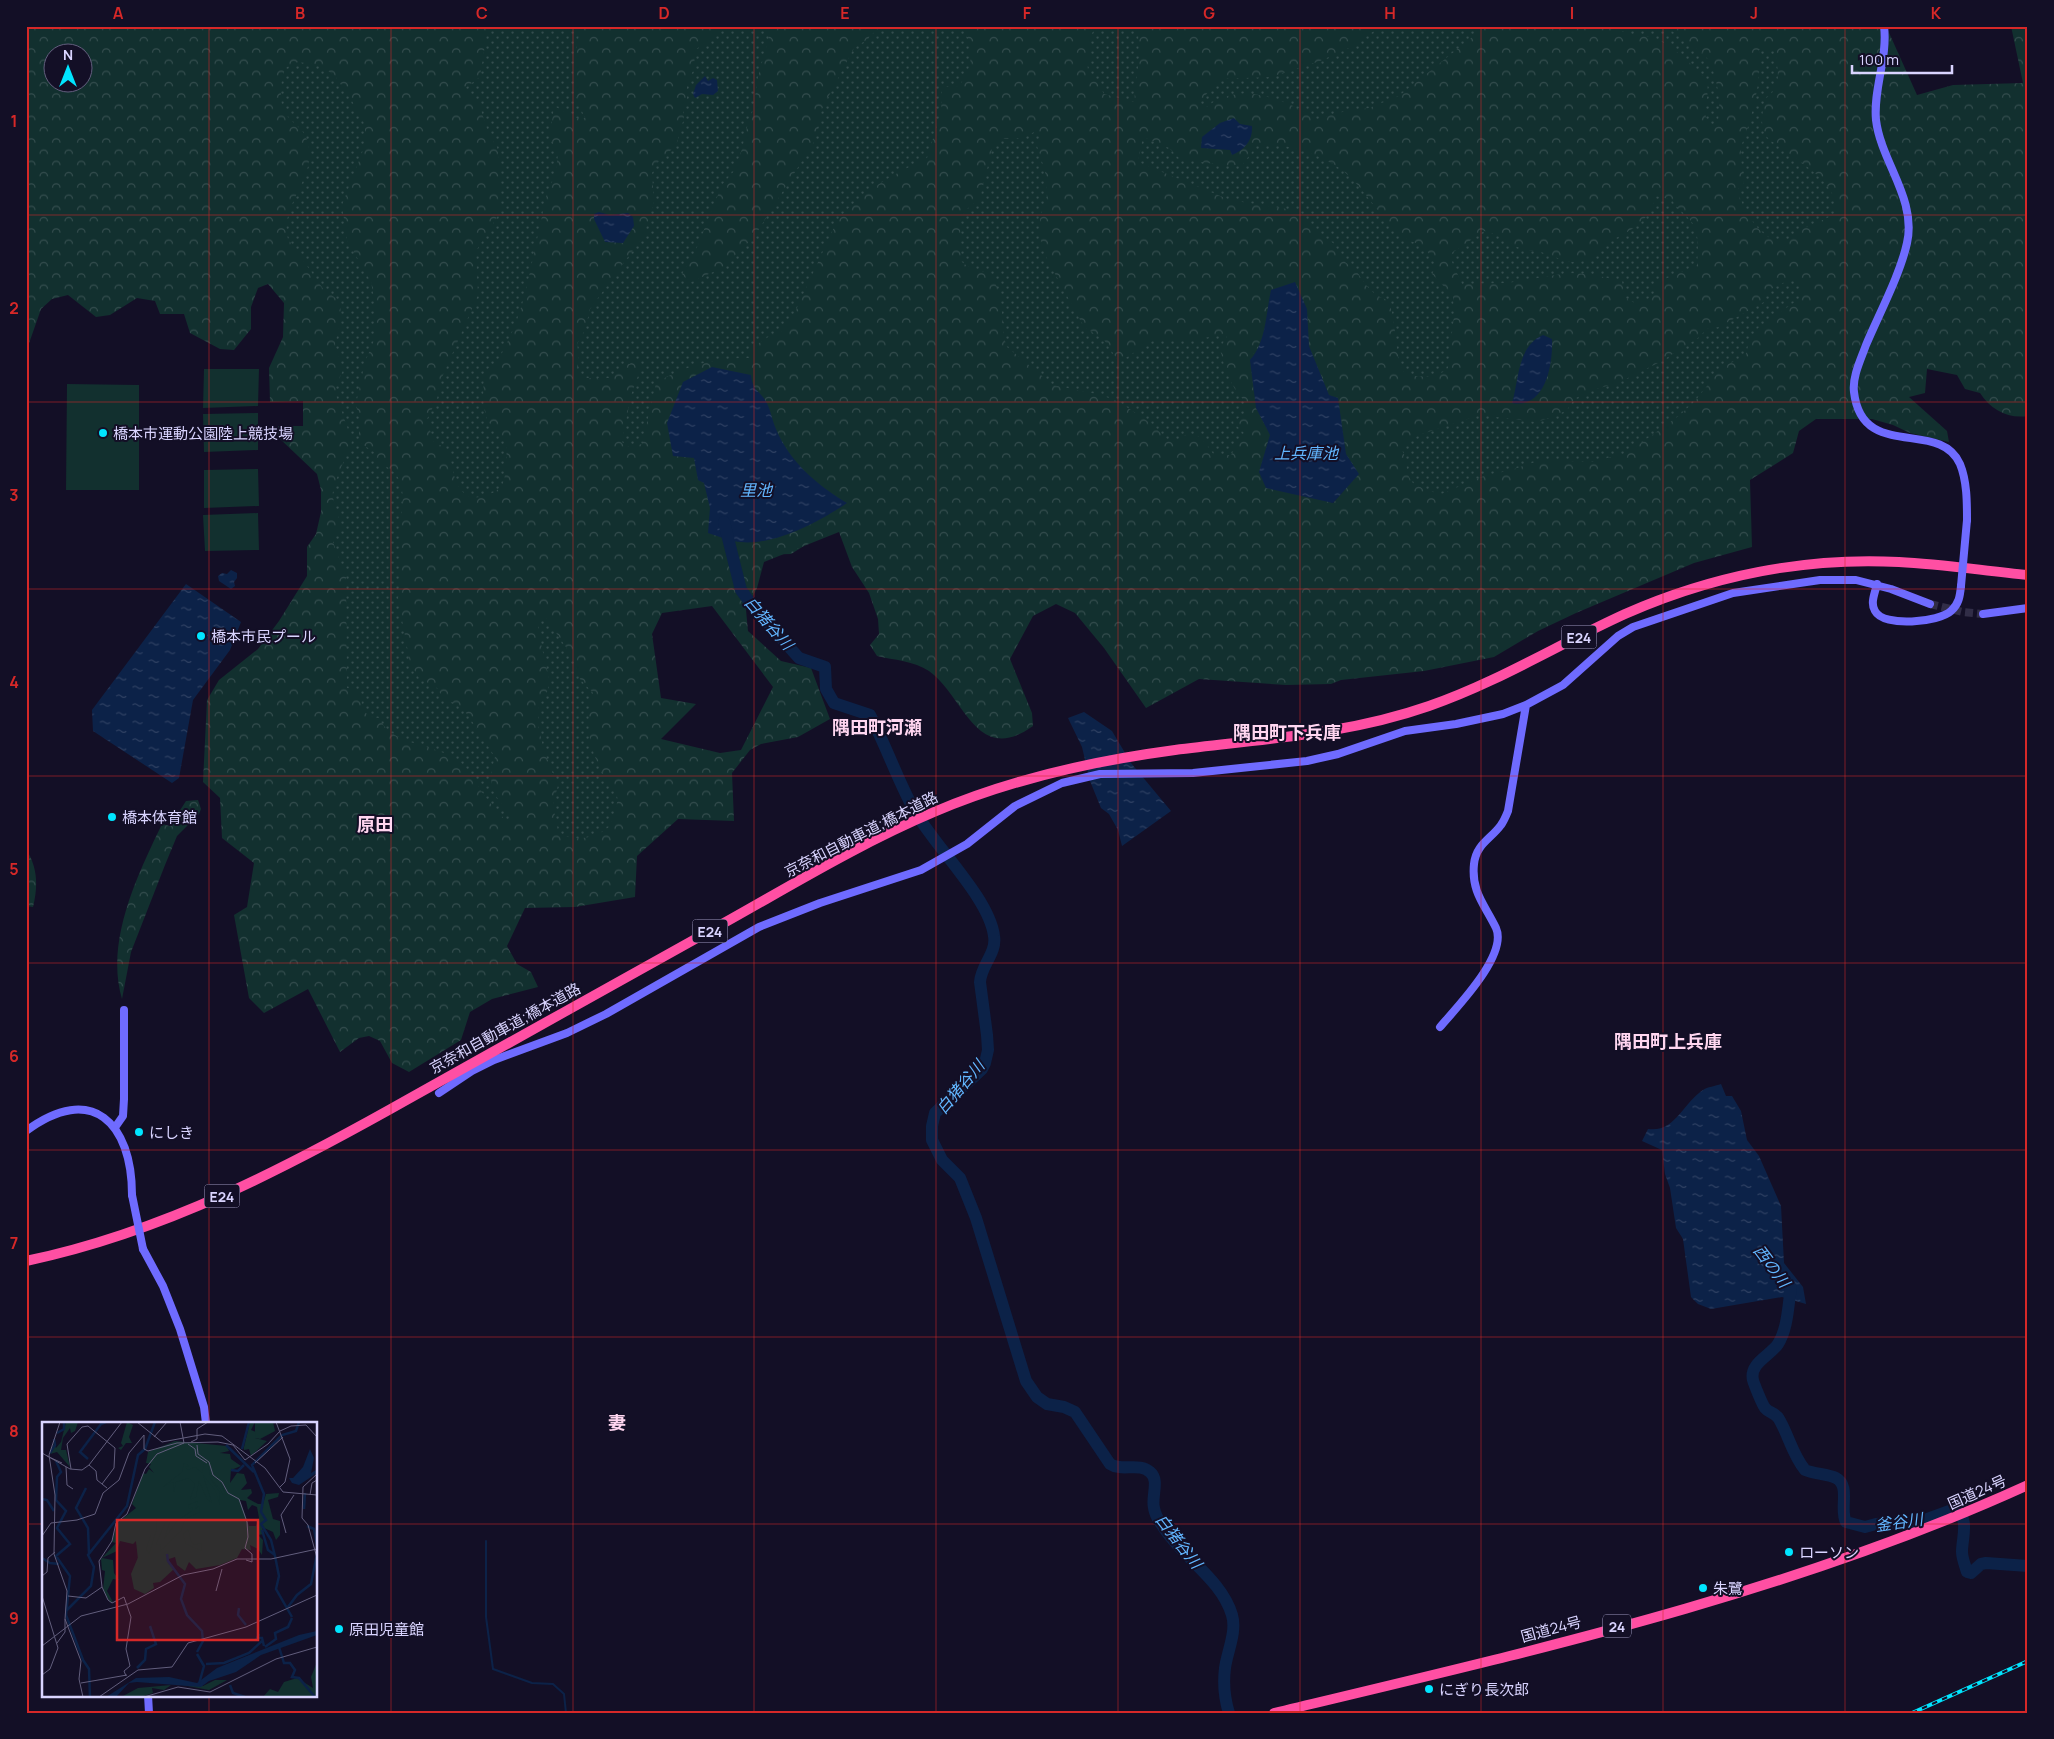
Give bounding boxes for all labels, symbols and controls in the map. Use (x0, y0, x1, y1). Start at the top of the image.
text: A (113, 2, 124, 24)
text: B (295, 2, 305, 24)
text: C (476, 2, 488, 24)
text: D (658, 2, 670, 24)
text: E (840, 2, 850, 24)
text: F (1023, 2, 1032, 24)
text: G (1203, 2, 1215, 24)
text: H (1384, 2, 1396, 24)
text: I (1570, 2, 1574, 24)
text: J (1750, 2, 1758, 24)
text: K (1931, 2, 1942, 24)
north arrow (42, 42, 92, 92)
scale bar (1852, 42, 1952, 74)
text: N (63, 45, 73, 64)
text: 100 m (1859, 49, 1899, 70)
text: 1 (10, 110, 18, 132)
text: 2 (9, 297, 19, 319)
place label: 橋本市運動公園陸上競技場 (113, 423, 293, 444)
marker: 橋本市運動公園陸上競技場 (97, 427, 109, 439)
water label: 上兵庫池 (1274, 442, 1340, 464)
water label: 里池 (740, 479, 774, 501)
text: 3 (9, 484, 19, 506)
water label: 白猪谷川 (740, 592, 800, 656)
place label: 橋本市民プール (211, 626, 316, 647)
road number: E24 (1562, 626, 1596, 649)
marker: 橋本市民プール (195, 630, 207, 642)
text: 4 (9, 671, 19, 693)
district label: 隅田町河瀬 (832, 715, 922, 739)
district label: 隅田町下兵庫 (1233, 720, 1341, 744)
street label: 京奈和自動車道;橋本道路 (781, 786, 941, 882)
place label: 橋本体育館 (122, 807, 197, 828)
marker: 橋本体育館 (106, 811, 118, 823)
district label: 原田 (357, 812, 393, 836)
text: 5 (9, 858, 19, 880)
road number: E24 (692, 919, 728, 942)
street label: 京奈和自動車道;橋本道路 (426, 978, 584, 1078)
district label: 隅田町上兵庫 (1614, 1029, 1722, 1053)
text: 6 (9, 1045, 19, 1067)
water label: 白猪谷川 (931, 1054, 990, 1119)
place label: にしき (149, 1122, 194, 1143)
marker: にしき (133, 1126, 145, 1138)
road number: E24 (204, 1184, 240, 1208)
text: 7 (10, 1232, 18, 1254)
water label: 西の川 (1749, 1240, 1796, 1293)
district label: 妻 (608, 1410, 626, 1434)
text: 8 (9, 1420, 19, 1442)
inset map (42, 1422, 318, 1696)
street label: 国道24号 (1944, 1470, 2010, 1514)
water label: 釜谷川 (1874, 1507, 1926, 1536)
water label: 白猪谷川 (1151, 1509, 1209, 1575)
place label: ローソン (1799, 1542, 1859, 1563)
marker: ローソン (1783, 1546, 1795, 1558)
place label: 朱鷺 (1713, 1578, 1743, 1599)
marker: 朱鷺 (1697, 1582, 1709, 1594)
text: 9 (9, 1607, 19, 1629)
street label: 国道24号 (1518, 1611, 1584, 1647)
road number: 24 (1603, 1614, 1631, 1638)
place label: 原田児童館 (349, 1619, 424, 1640)
marker: 原田児童館 (333, 1623, 345, 1635)
place label: にぎり長次郎 (1439, 1679, 1529, 1700)
marker: にぎり長次郎 (1423, 1683, 1435, 1695)

